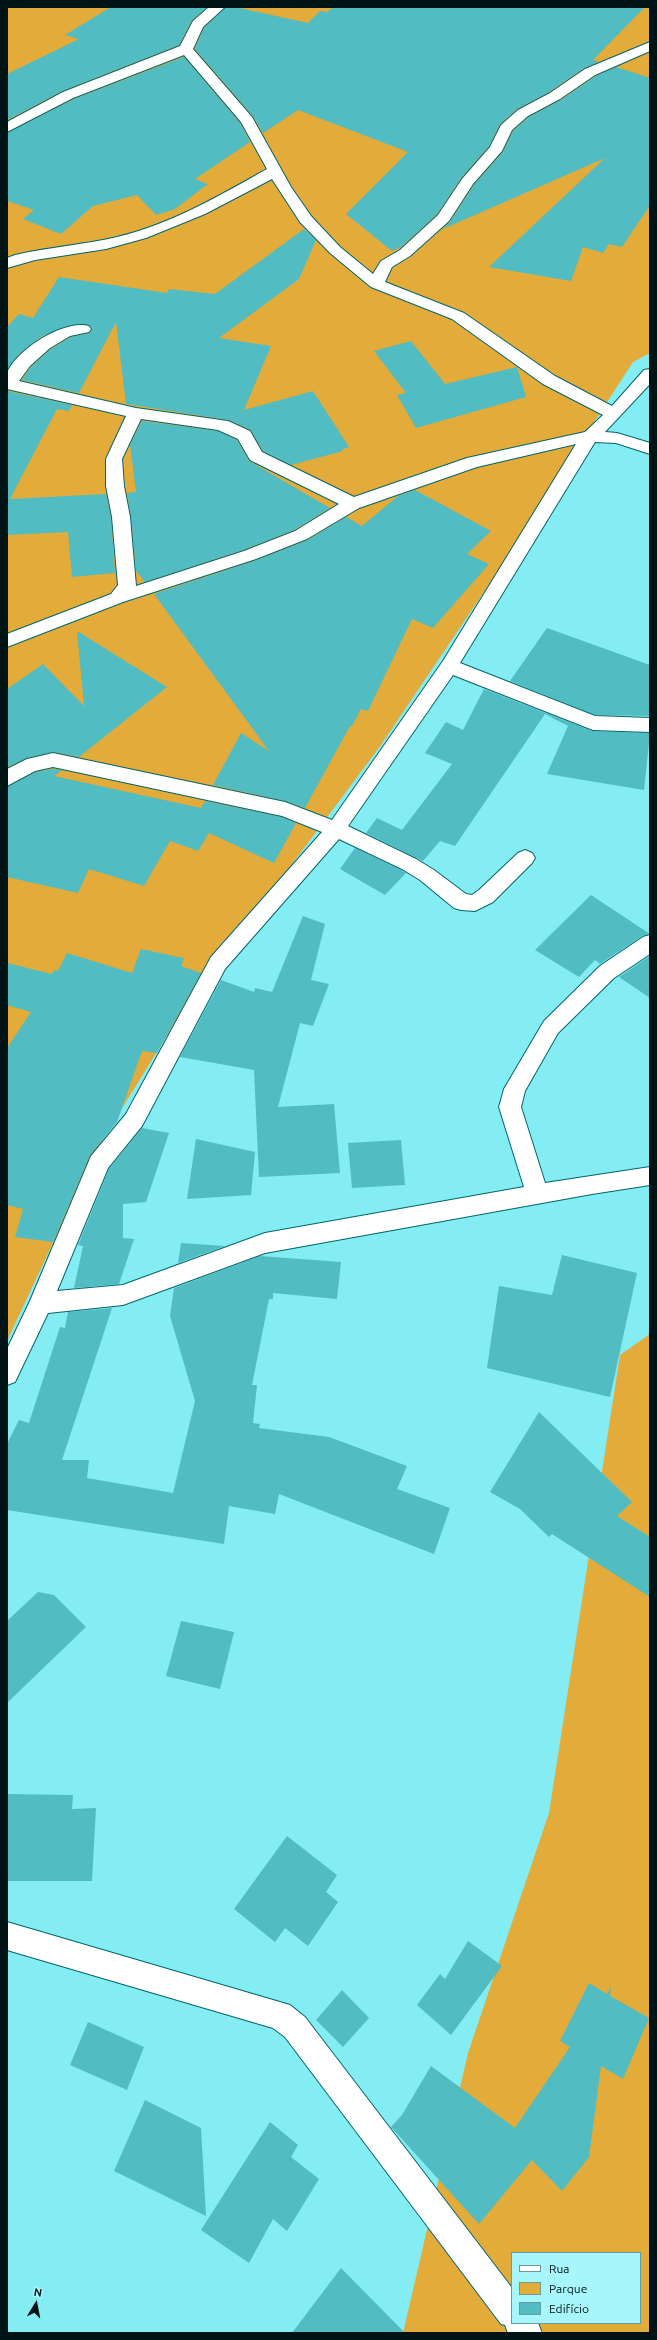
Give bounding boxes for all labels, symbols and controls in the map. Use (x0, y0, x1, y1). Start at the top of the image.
legend (511, 2252, 641, 2324)
text: Rua (549, 2262, 570, 2275)
text: Parque (549, 2282, 587, 2295)
north arrow (16, 2284, 56, 2324)
text: N (33, 2286, 43, 2299)
text: Edifício (549, 2302, 589, 2315)

